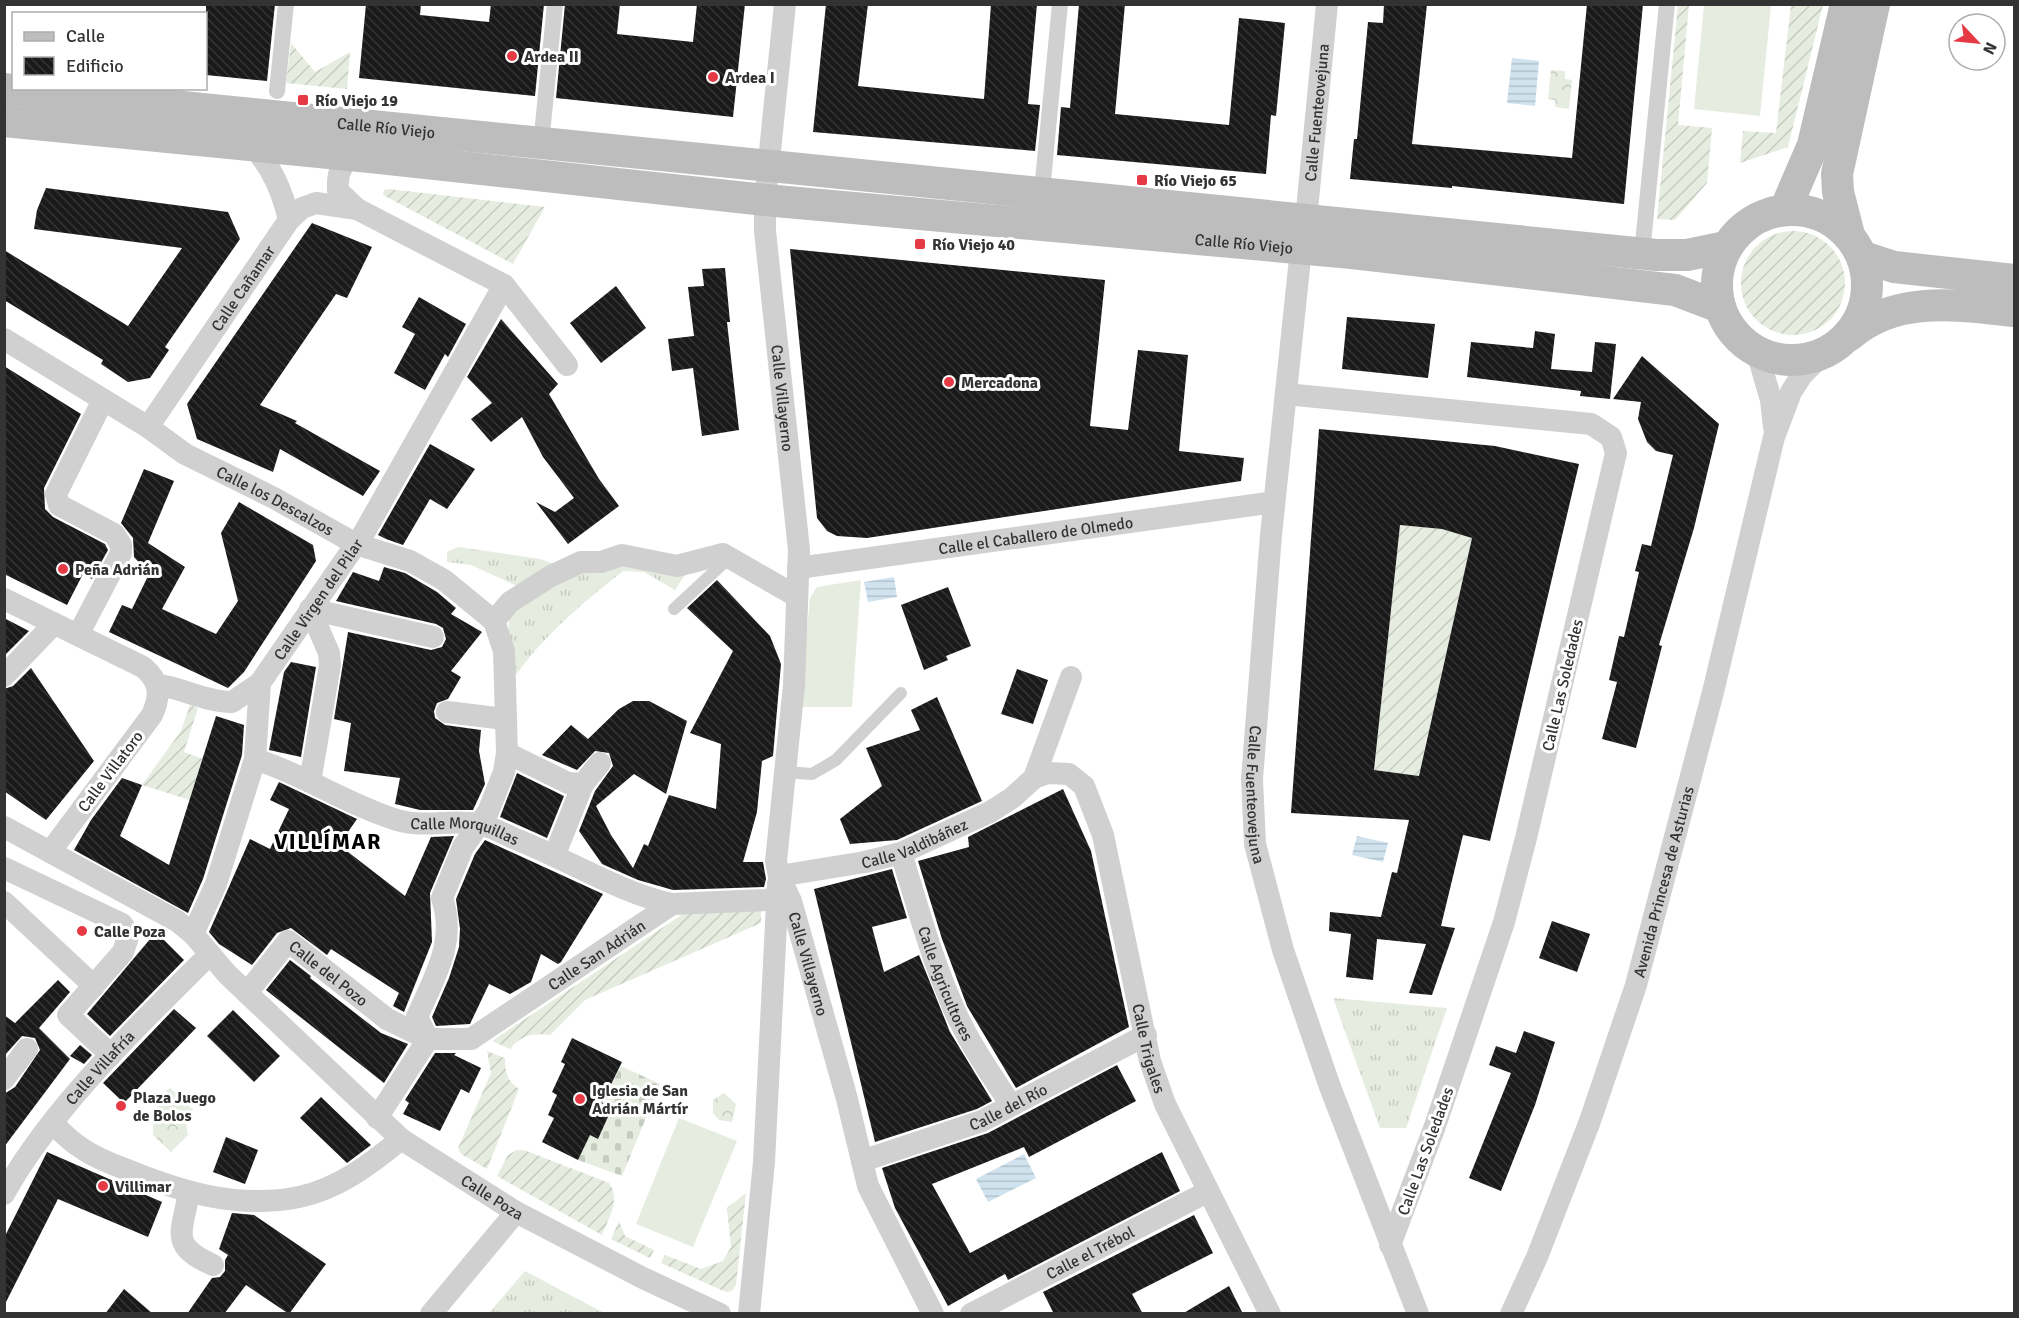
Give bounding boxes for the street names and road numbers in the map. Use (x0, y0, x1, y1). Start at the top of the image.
street label: Calle Fuenteovejuna (1301, 43, 1334, 183)
street label: Calle Río Viejo (336, 114, 436, 143)
street label: Calle Río Viejo (1194, 230, 1294, 259)
street label: Calle Cañamar (207, 242, 280, 336)
street label: Calle Villayerno (766, 344, 797, 453)
street label: Calle los Descalzos (213, 462, 337, 540)
street label: Calle el Caballero de Olmedo (937, 513, 1134, 559)
street label: Calle Virgen del Pilar (270, 535, 368, 664)
street label: Calle Las Soledades (1538, 617, 1588, 753)
street label: Calle Fuenteovejuna (1241, 725, 1269, 866)
street label: Calle Villatoro (74, 727, 148, 816)
street label: Avenida Princesa de Asturias (1629, 784, 1699, 980)
street label: Calle Morquillas (410, 813, 521, 850)
street label: Calle Valdibáñez (859, 815, 971, 874)
street label: Calle Villayerno (784, 910, 832, 1018)
street label: Calle San Adrián (544, 916, 650, 995)
street label: Calle Agricultores (913, 924, 977, 1045)
street label: Calle del Pozo (285, 937, 372, 1011)
street label: Calle Trigales (1127, 1002, 1170, 1096)
street label: Calle Villafría (62, 1027, 139, 1109)
street label: Calle del Río (967, 1080, 1051, 1136)
street label: Calle Las Soledades (1393, 1085, 1458, 1218)
street label: Calle Poza (457, 1171, 526, 1225)
street label: Calle el Trébol (1043, 1222, 1138, 1284)

